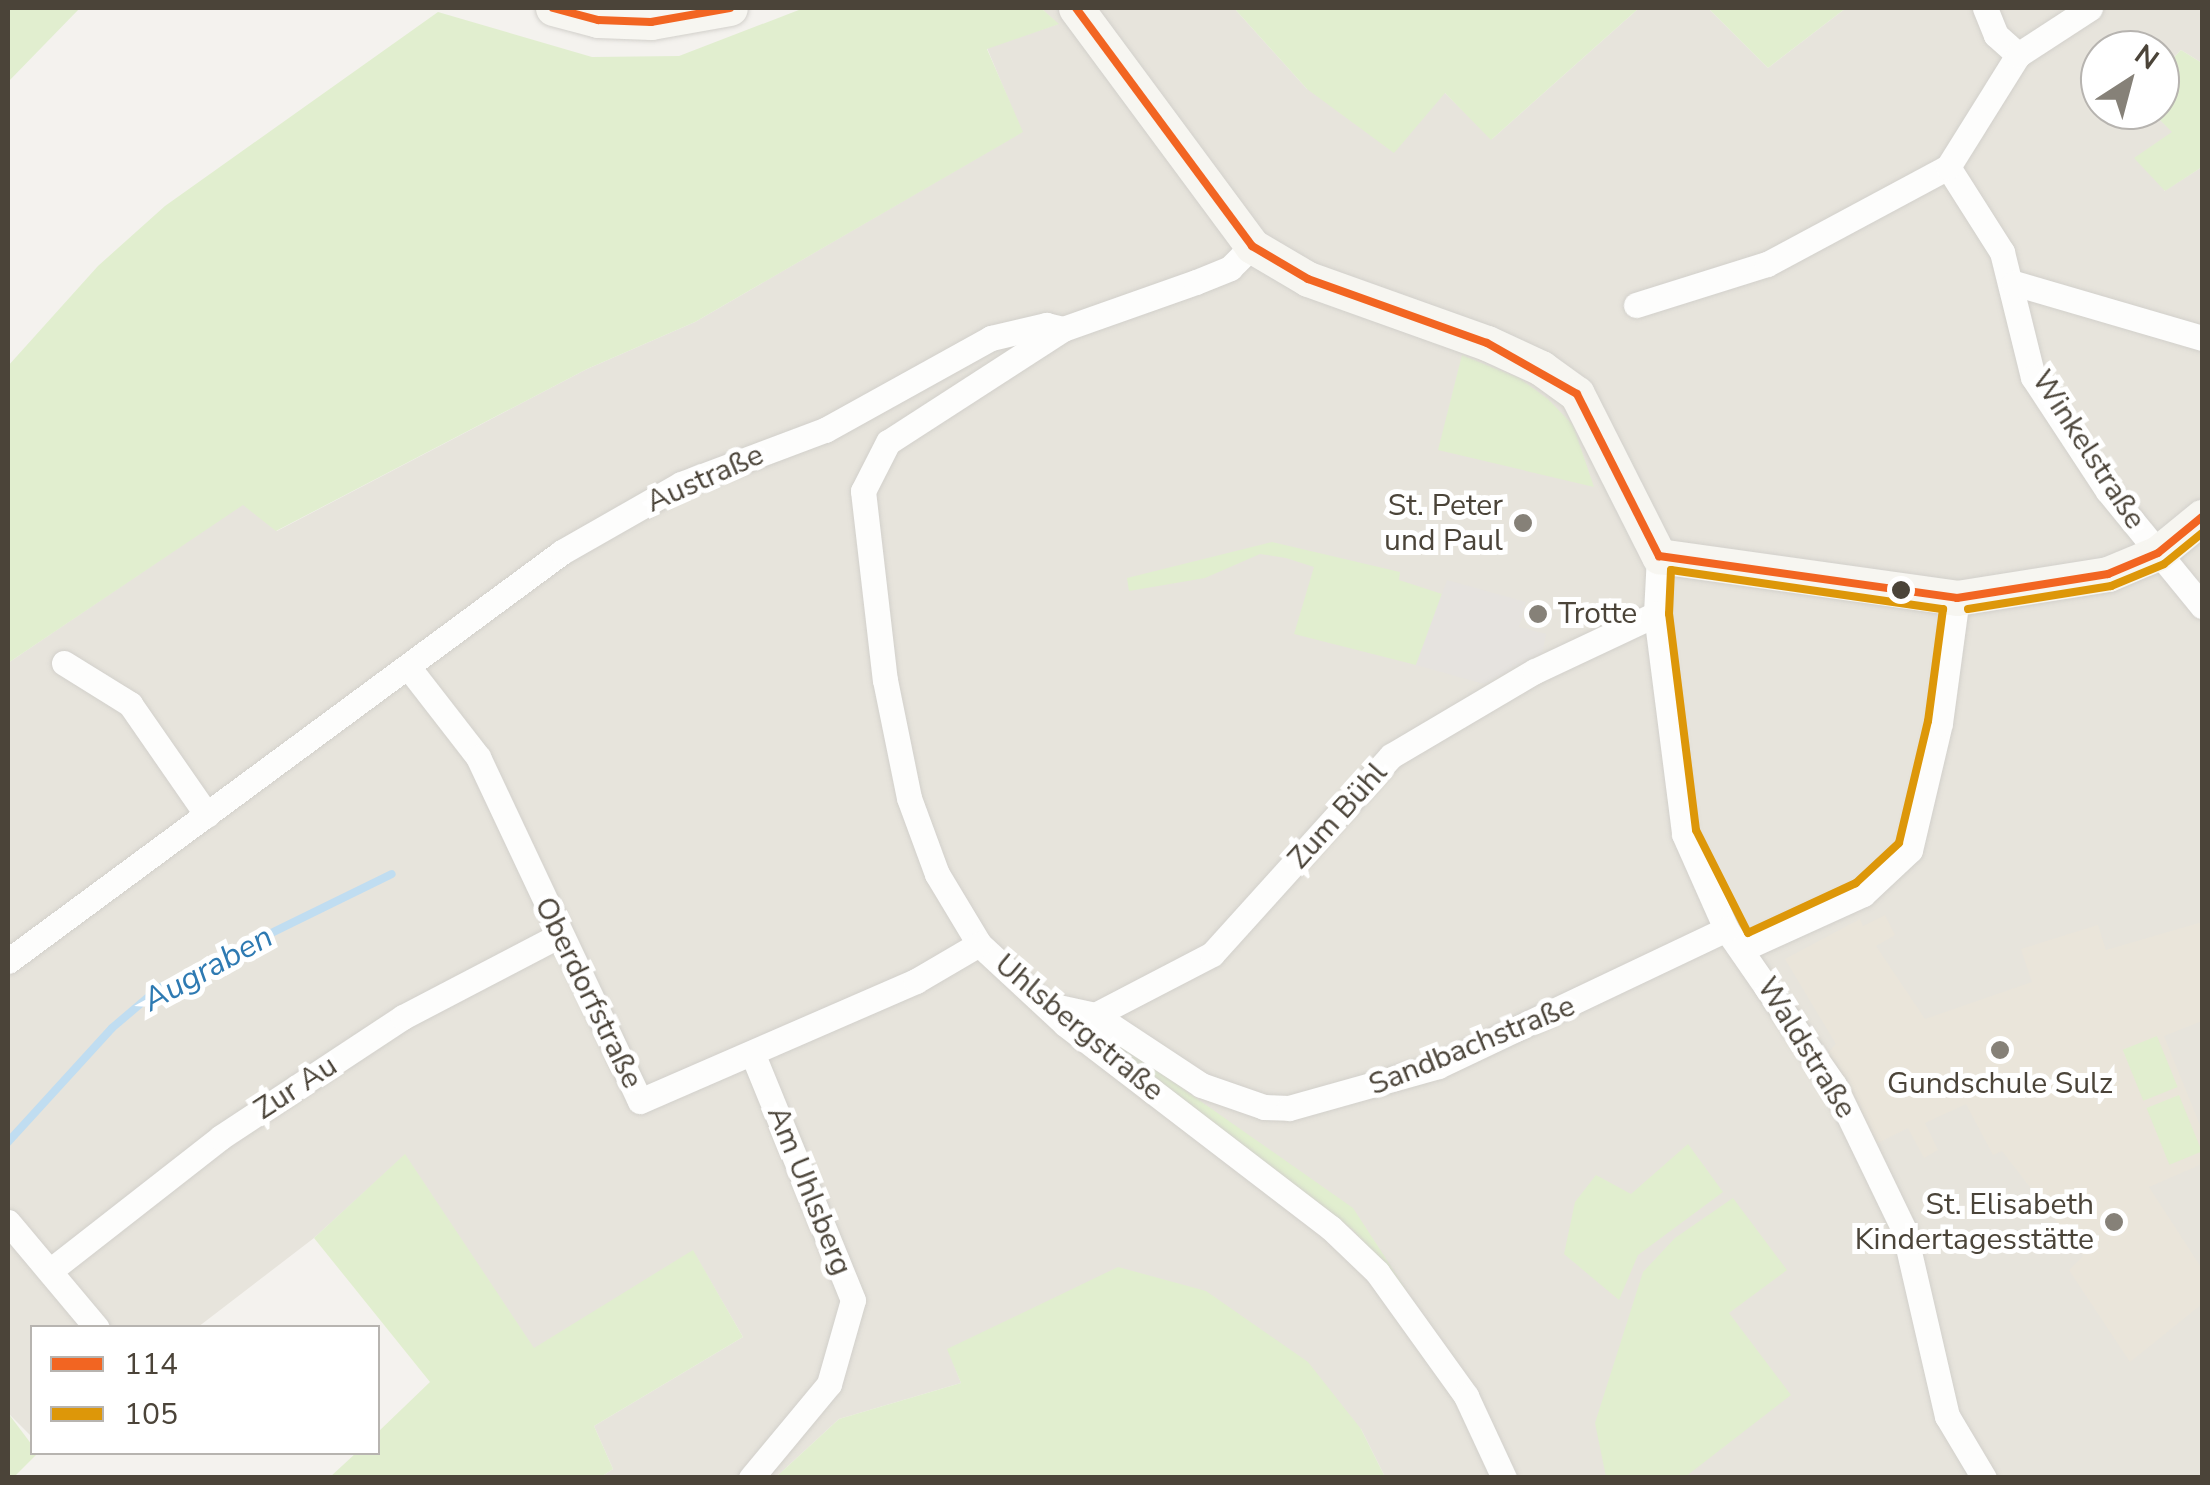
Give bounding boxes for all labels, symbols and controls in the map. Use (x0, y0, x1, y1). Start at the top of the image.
north arrow (2080, 30, 2180, 130)
text: N (2127, 36, 2166, 79)
street label: Winkelstraße (2023, 364, 2153, 536)
street label: Austraße (641, 437, 769, 521)
place label: St. Peter und Paul (1384, 488, 1503, 558)
marker: St. Peter und Paul (1512, 512, 1534, 534)
unlabelled marker (1891, 580, 1911, 600)
place label: Trotte (1558, 596, 1637, 632)
marker: Trotte (1527, 603, 1549, 625)
street label: Zum Bühl (1281, 755, 1395, 877)
street label: Oberdorfstraße (526, 892, 650, 1094)
water label: Augraben (137, 918, 279, 1020)
street label: Uhlsbergstraße (987, 947, 1171, 1109)
street label: Waldstraße (1749, 971, 1863, 1125)
street label: Sandbachstraße (1364, 988, 1580, 1104)
marker: Gundschule Sulz (1989, 1039, 2011, 1061)
street label: Zur Au (248, 1048, 344, 1128)
place label: Gundschule Sulz (1887, 1066, 2113, 1102)
street label: Am Uhlsberg (759, 1101, 859, 1281)
place label: St. Elisabeth Kindertagesstätte (1855, 1187, 2094, 1258)
marker: St. Elisabeth Kindertagesstätte (2103, 1211, 2125, 1233)
legend (30, 1325, 380, 1455)
text: 114 (124, 1344, 178, 1385)
text: 105 (124, 1394, 178, 1435)

